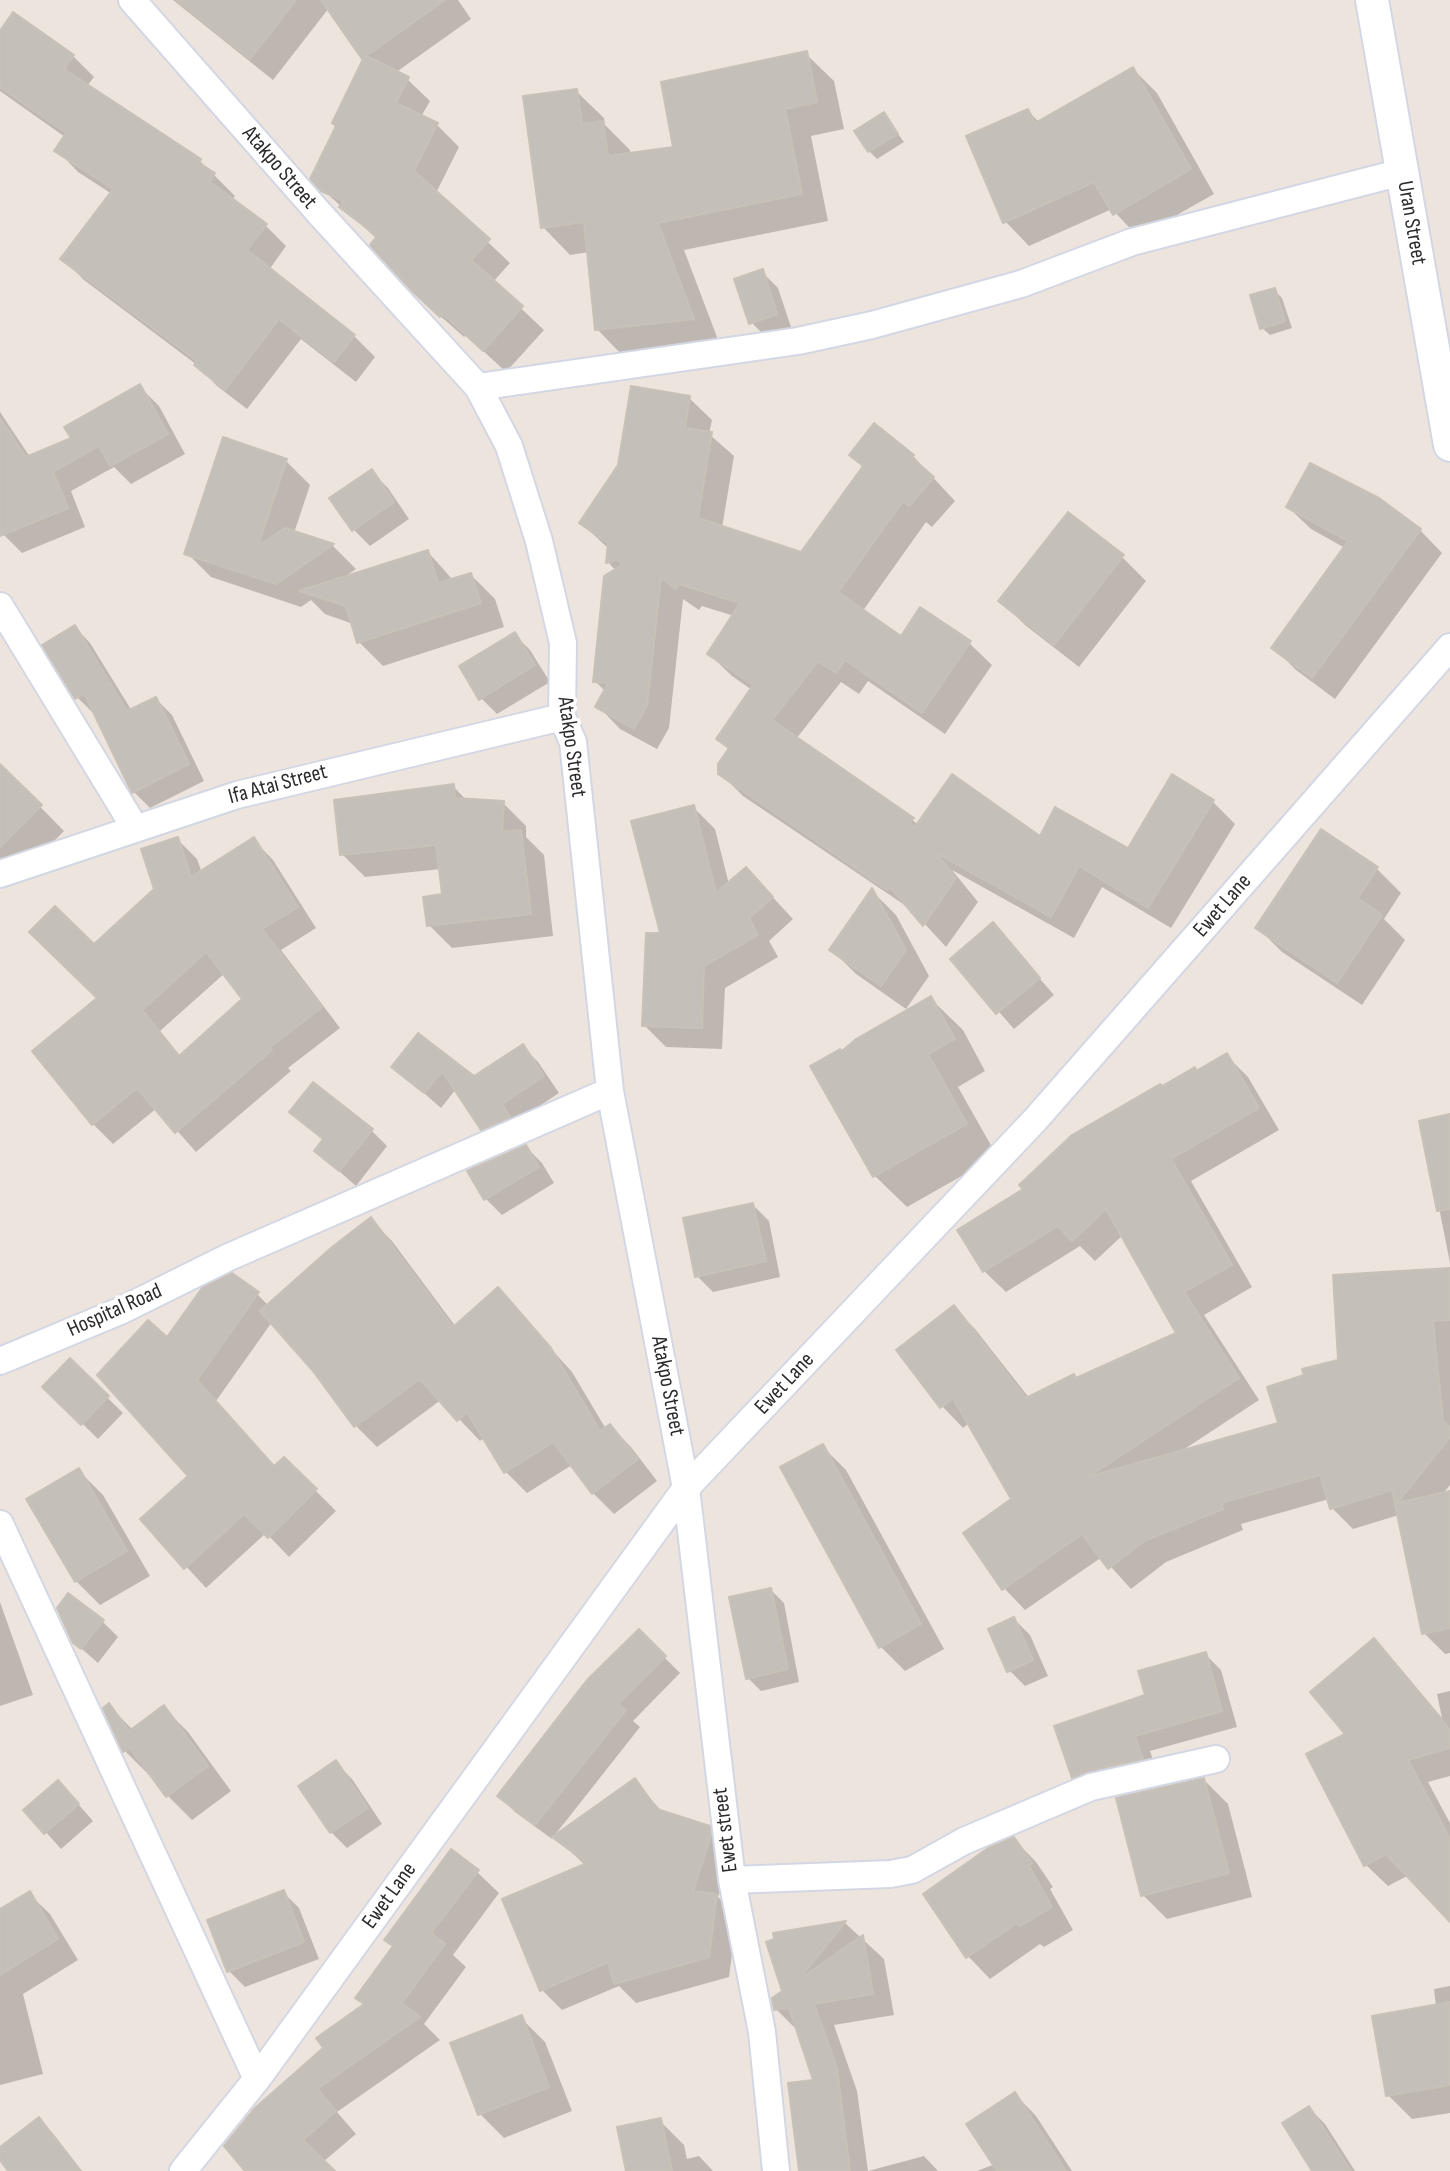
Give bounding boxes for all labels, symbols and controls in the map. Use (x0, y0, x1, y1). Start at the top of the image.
street label: Atakpo Street (236, 121, 322, 215)
street label: Uran Street (1391, 179, 1431, 267)
street label: Atakpo Street (551, 695, 591, 799)
street label: Ifa Atai Street (226, 759, 330, 811)
street label: Ewet Lane (1188, 869, 1258, 943)
street label: Hospital Road (64, 1278, 166, 1344)
street label: Atakpo Street (644, 1334, 690, 1438)
street label: Ewet Lane (750, 1348, 820, 1420)
street label: Ewet street (708, 1786, 744, 1874)
street label: Ewet Lane (357, 1858, 423, 1934)

